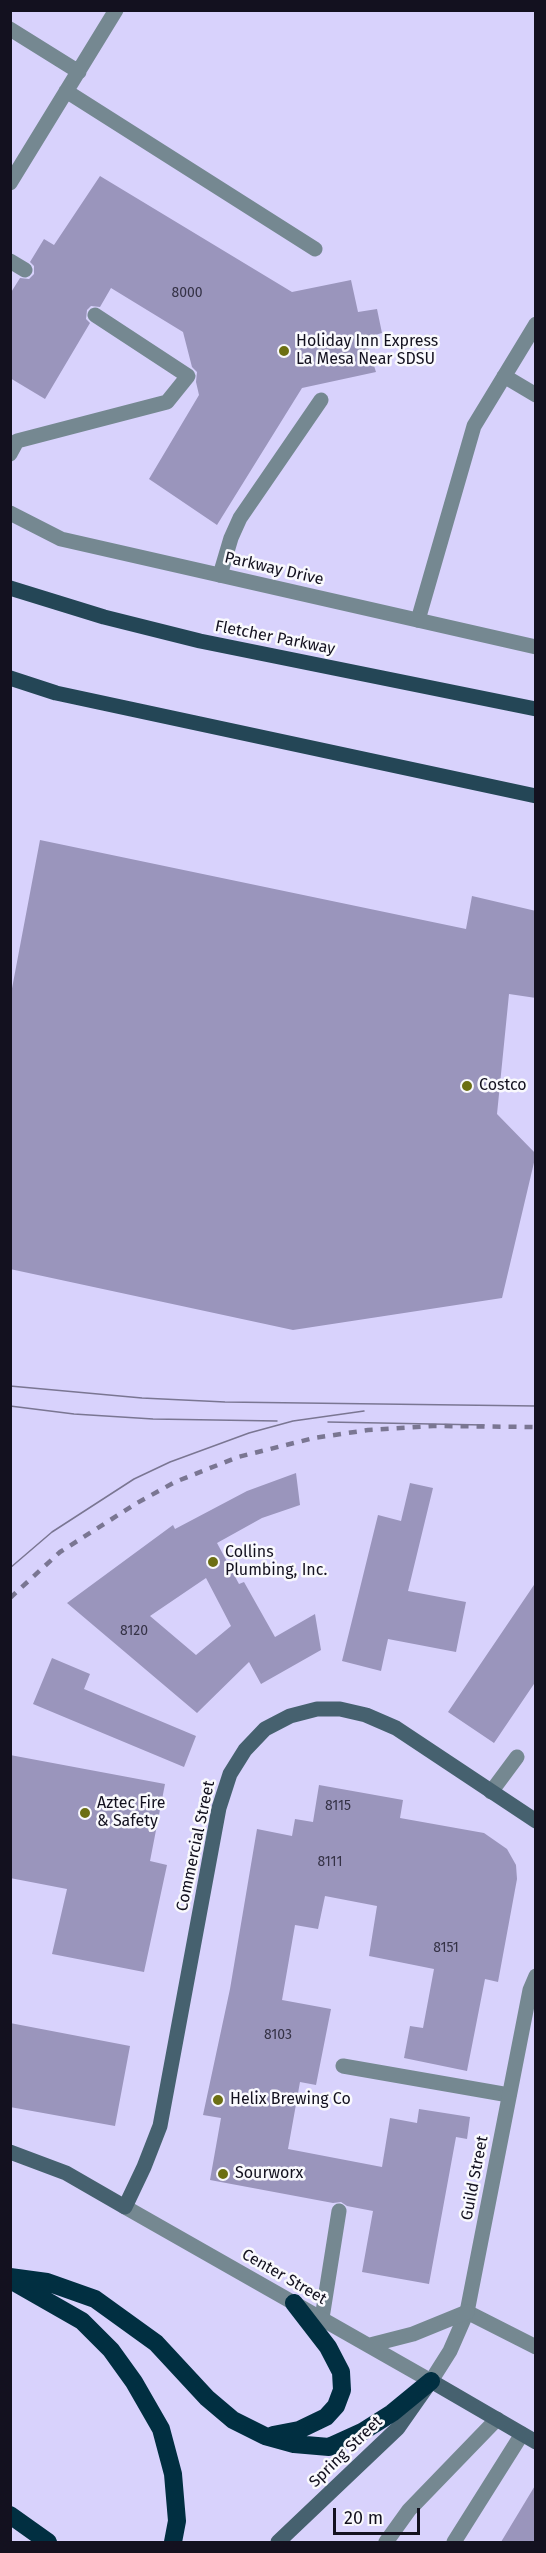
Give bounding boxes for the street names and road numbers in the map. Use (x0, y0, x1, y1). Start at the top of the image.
street label: Parkway Drive (223, 548, 325, 590)
street label: Fletcher Parkway (213, 617, 337, 659)
street label: Commercial Street (173, 1779, 219, 1913)
street label: Guild Street (457, 2134, 493, 2222)
street label: Center Street (238, 2245, 330, 2309)
street label: Spring Street (305, 2412, 387, 2492)

